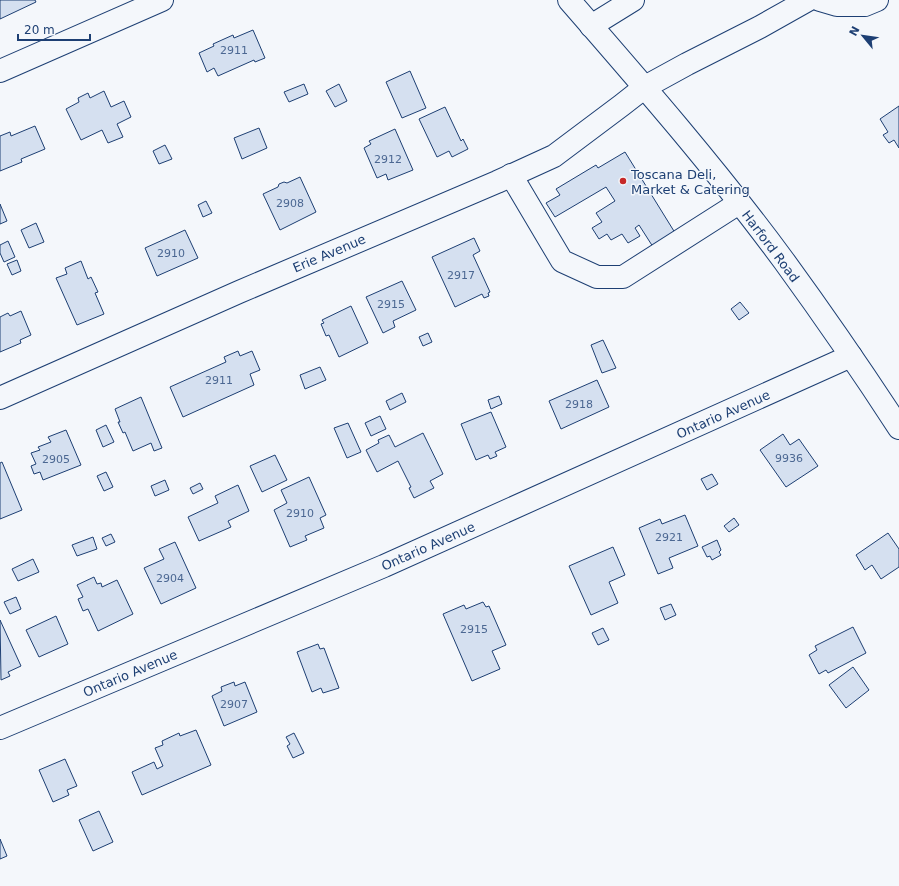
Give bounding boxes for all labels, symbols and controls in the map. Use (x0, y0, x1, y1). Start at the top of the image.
scale bar (18, 16, 90, 42)
north arrow (843, 16, 883, 56)
text: 20 m (24, 23, 55, 37)
text: N (847, 24, 863, 39)
house number: 2911 (220, 44, 248, 57)
house number: 2912 (374, 153, 402, 166)
place label: Toscana Deli, Market & Catering (630, 167, 750, 197)
marker: Toscana Deli, Market & Catering (618, 176, 628, 186)
house number: 2908 (276, 197, 304, 210)
street label: Harford Road (739, 208, 802, 285)
street label: Erie Avenue (291, 231, 368, 276)
house number: 2910 (157, 247, 185, 260)
house number: 2917 (447, 269, 475, 282)
house number: 2915 (377, 298, 405, 311)
house number: 2911 (205, 374, 233, 387)
street label: Ontario Avenue (674, 387, 772, 442)
house number: 2918 (565, 398, 593, 411)
house number: 9936 (775, 452, 803, 465)
house number: 2905 (42, 453, 70, 466)
house number: 2910 (286, 507, 314, 520)
street label: Ontario Avenue (379, 519, 477, 574)
house number: 2921 (655, 531, 683, 544)
house number: 2904 (156, 572, 184, 585)
house number: 2915 (460, 623, 488, 636)
street label: Ontario Avenue (81, 647, 180, 700)
house number: 2907 (220, 698, 248, 711)

